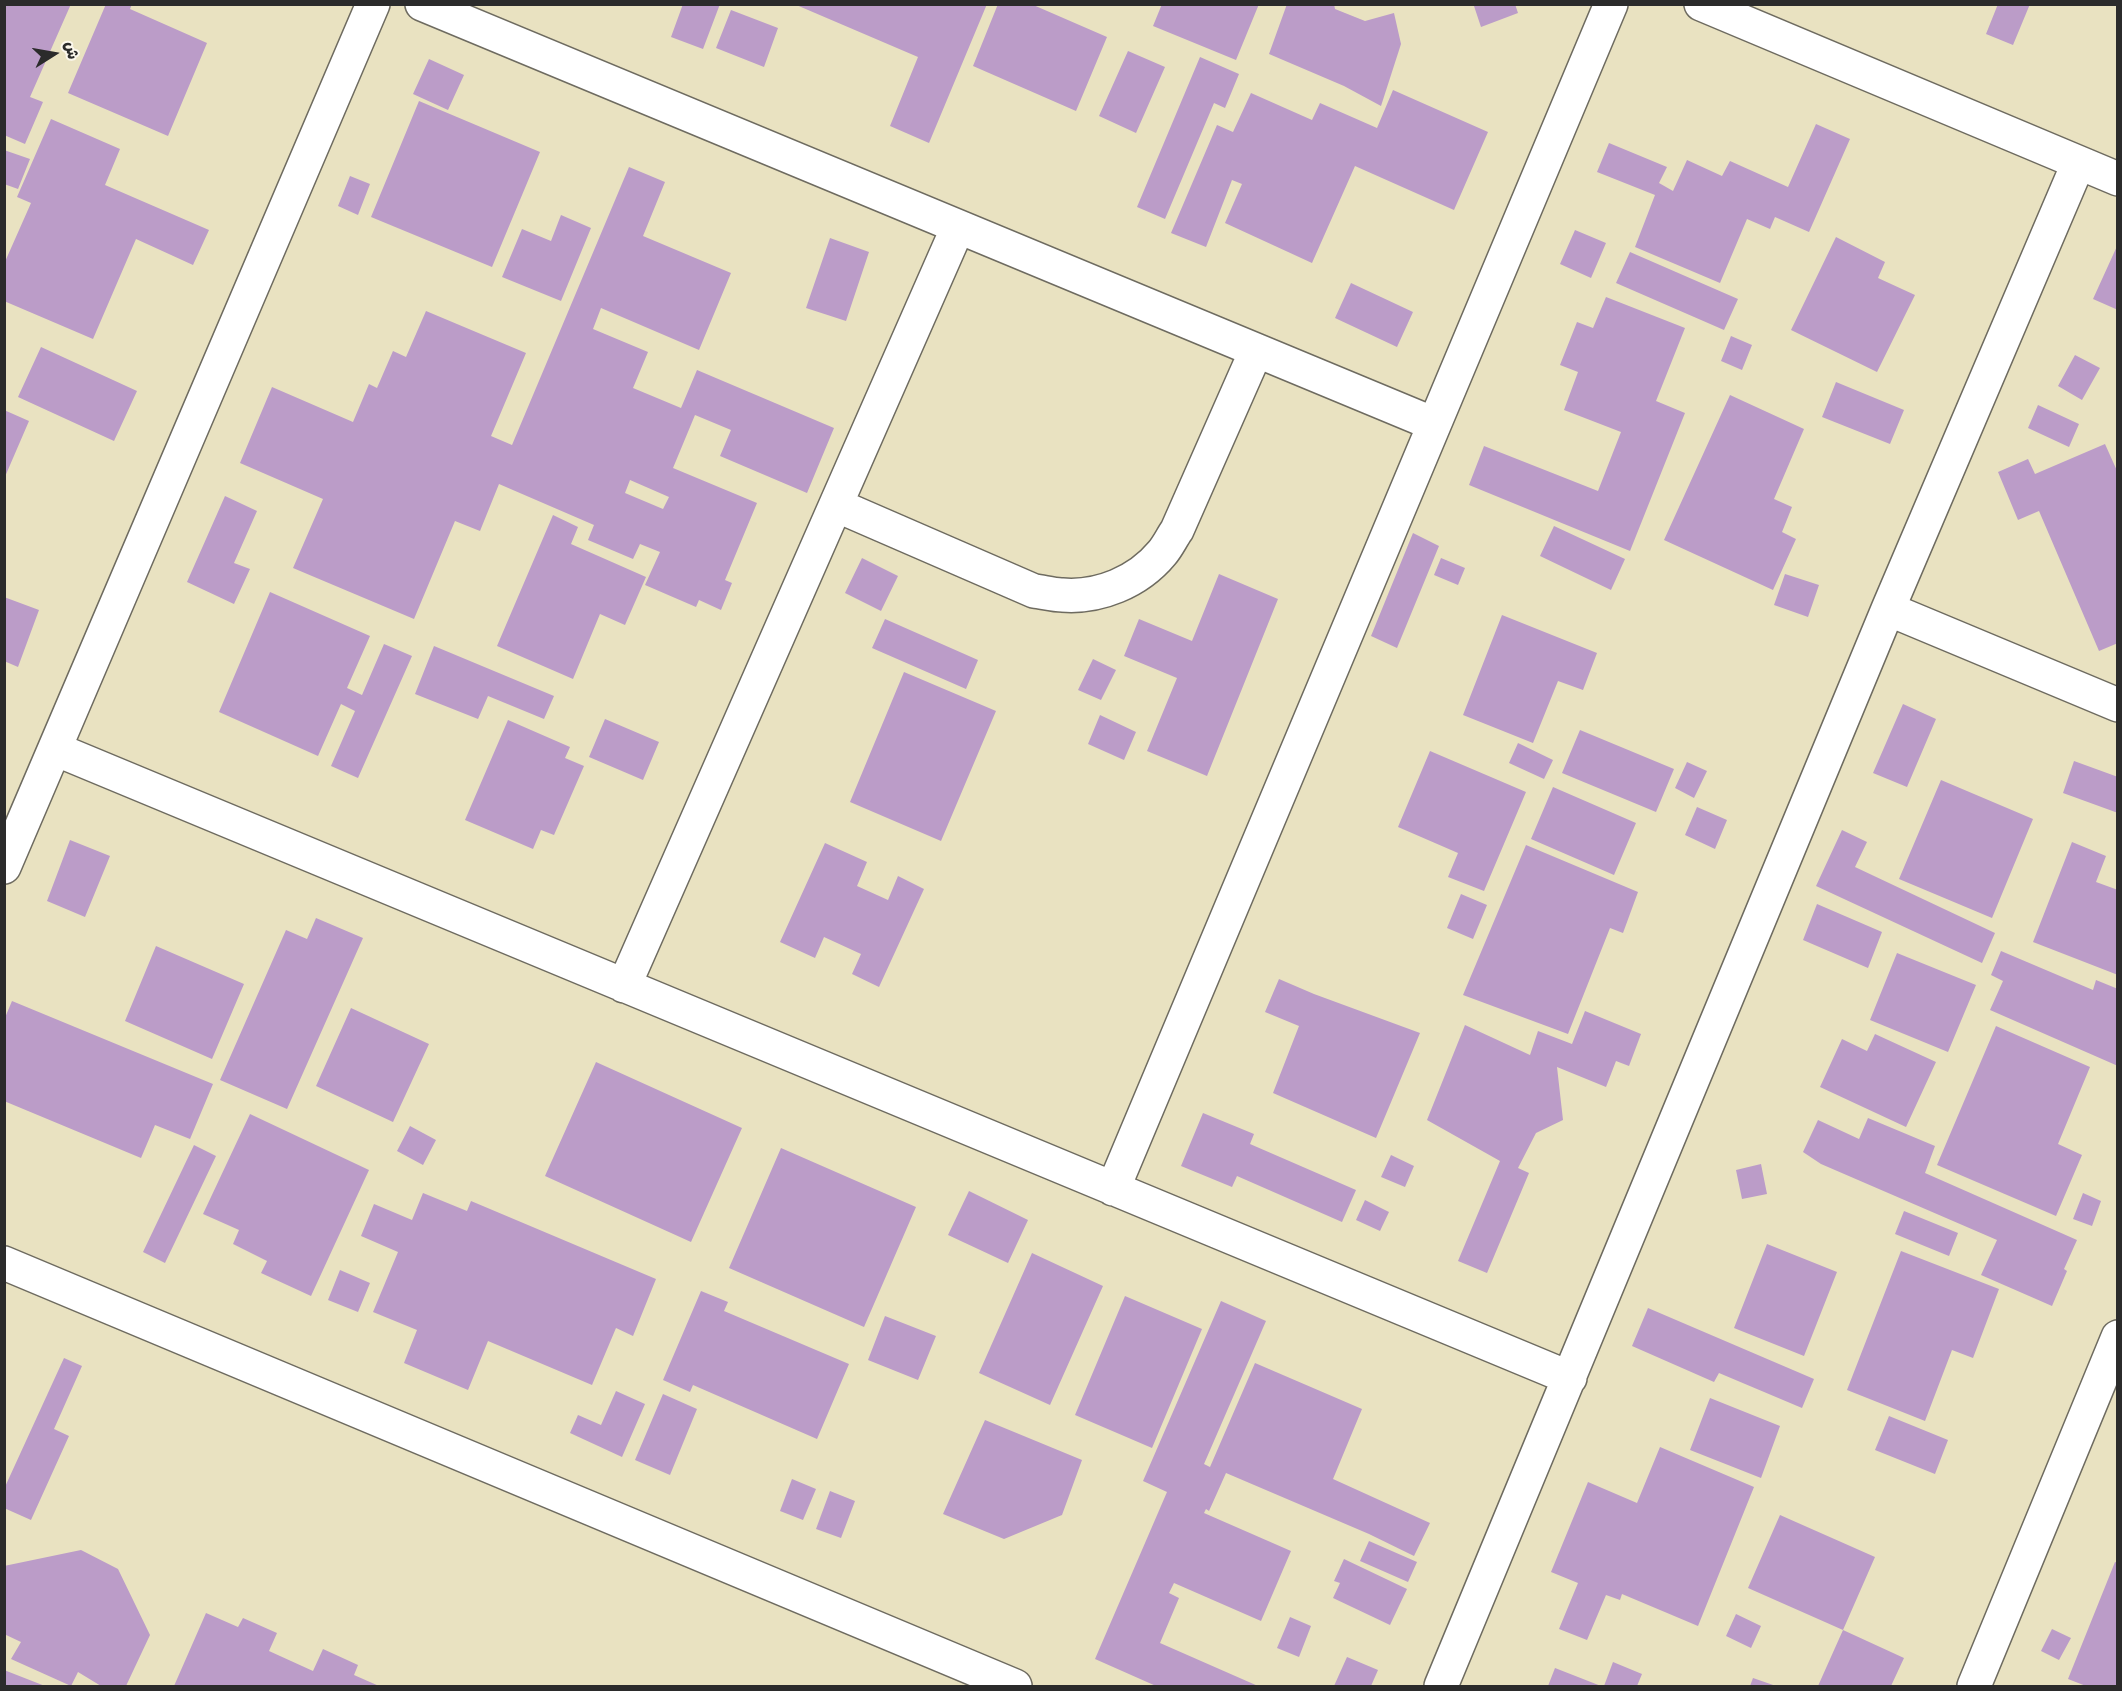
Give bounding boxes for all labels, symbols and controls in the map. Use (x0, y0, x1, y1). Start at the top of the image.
north arrow (24, 24, 84, 84)
text: ش (60, 40, 83, 61)

